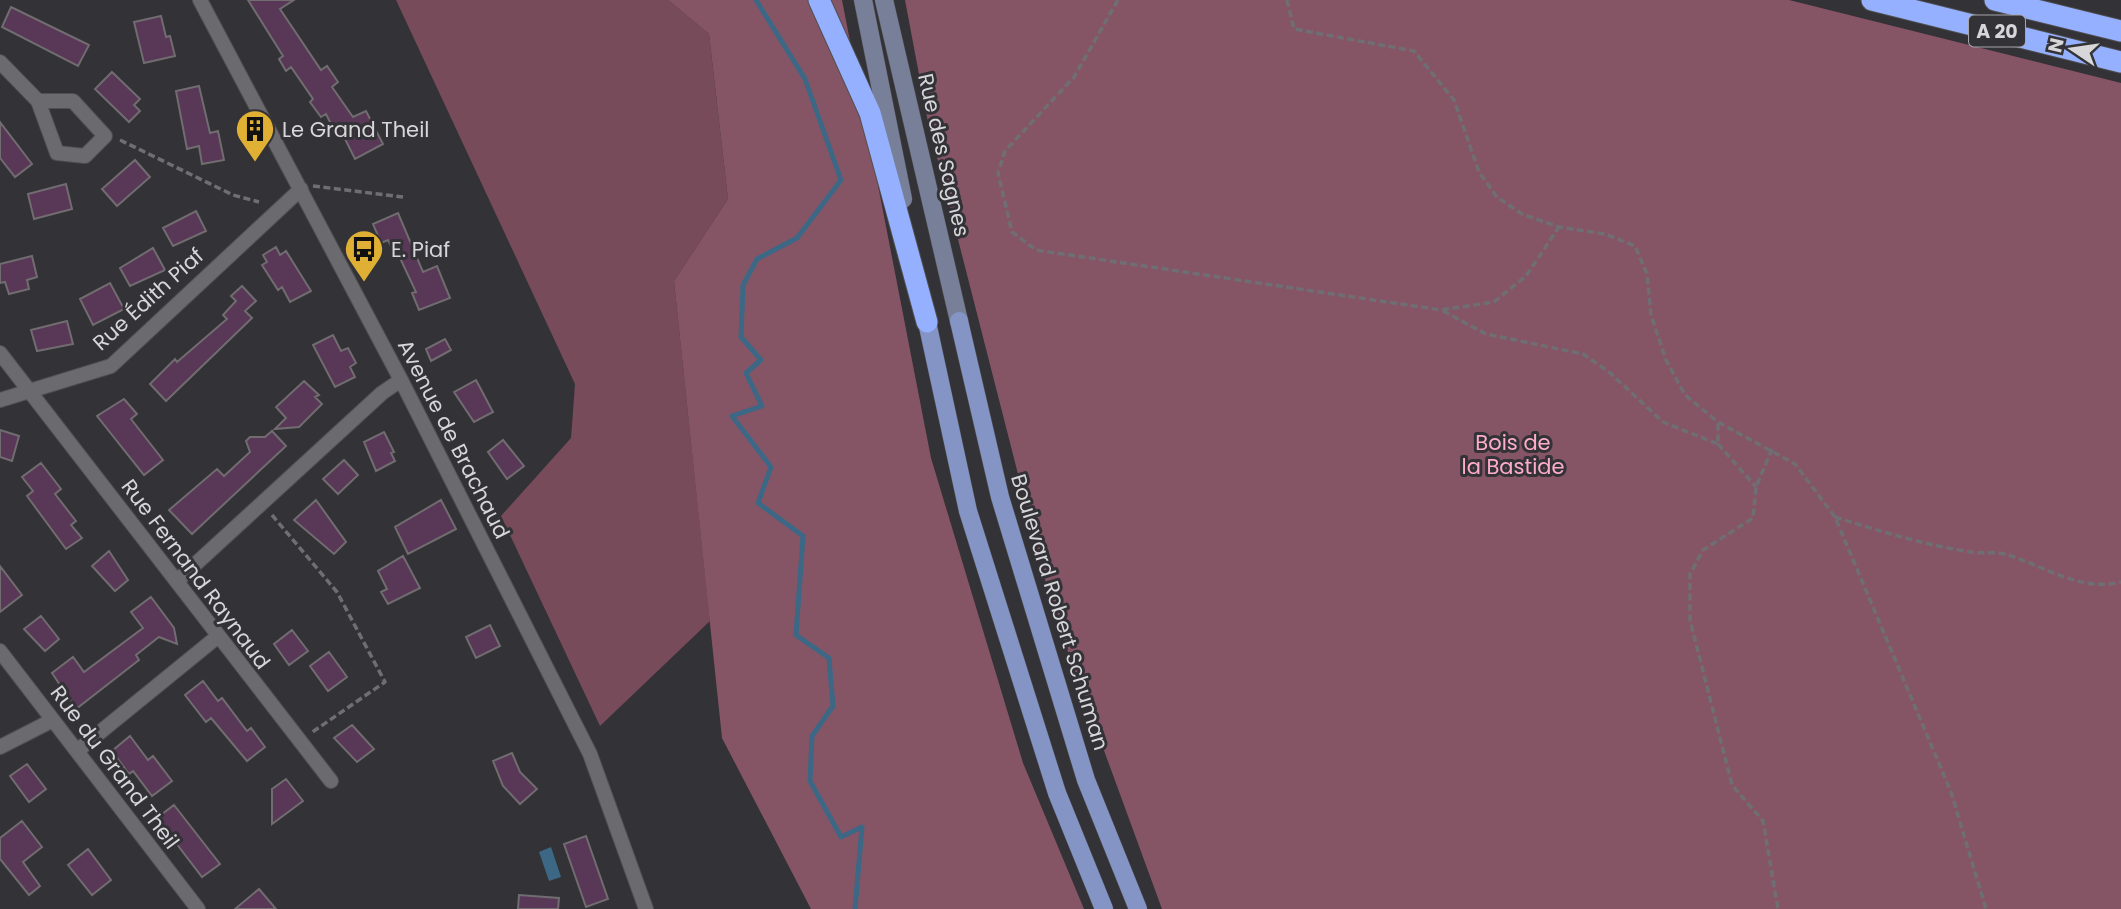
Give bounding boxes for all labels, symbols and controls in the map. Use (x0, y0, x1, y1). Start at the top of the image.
north arrow (2037, 14, 2107, 84)
road number: A 20 (1969, 16, 2025, 46)
text: N (2041, 35, 2071, 55)
street label: Rue des Sagnes (911, 70, 977, 240)
building icon: Le Grand Theil (234, 108, 276, 163)
place label: Le Grand Theil (282, 115, 429, 144)
bus stop icon: E. Piaf (343, 228, 385, 283)
place label: E. Piaf (391, 235, 450, 264)
street label: Rue Édith Piaf (86, 241, 210, 357)
street label: Avenue de Brachaud (391, 334, 517, 544)
park label: Bois de la Bastide (1461, 428, 1565, 481)
street label: Boulevard Robert Schuman (1004, 470, 1116, 754)
street label: Rue Fernand Raynaud (115, 473, 277, 675)
street label: Rue du Grand Theil (44, 679, 186, 855)

